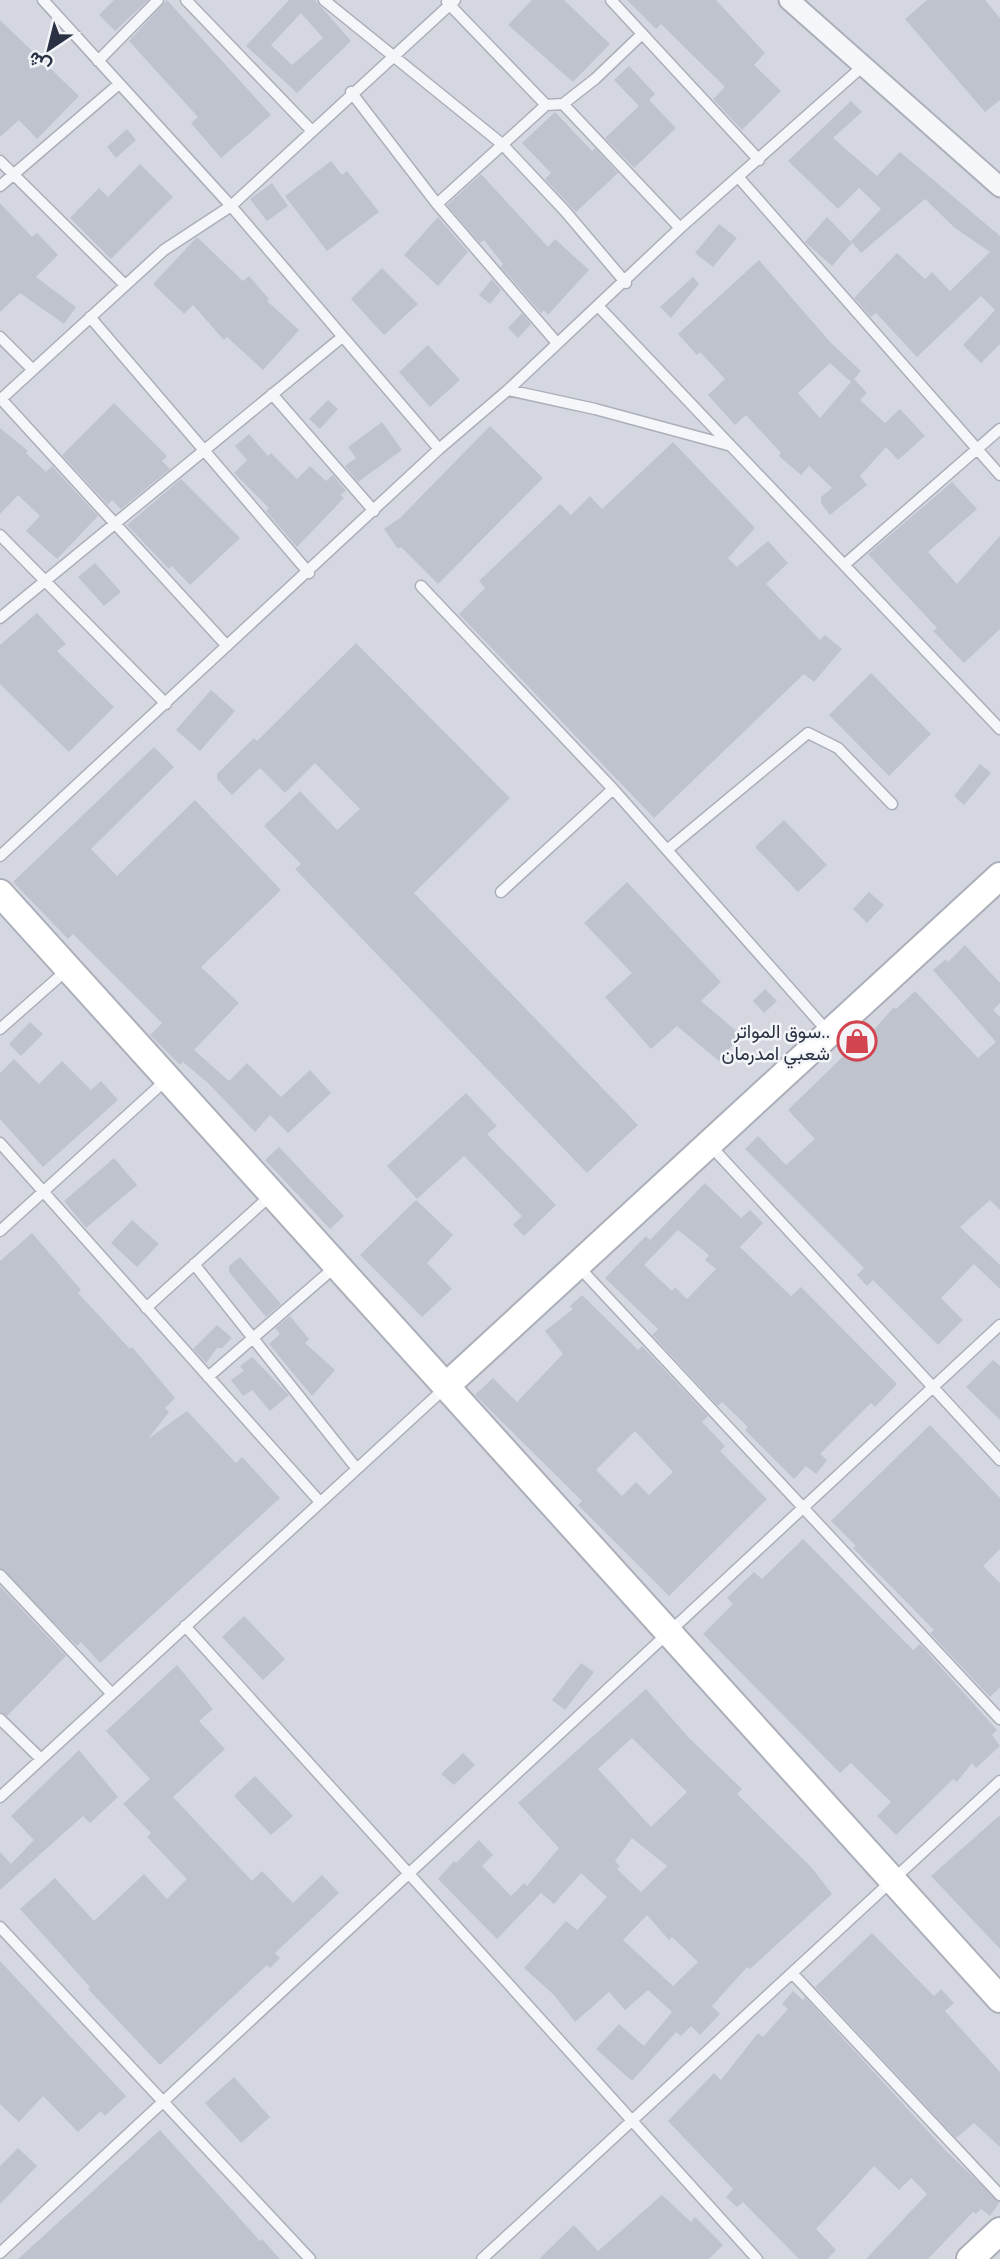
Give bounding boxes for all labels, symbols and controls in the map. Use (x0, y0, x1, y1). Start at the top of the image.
north arrow (14, 14, 84, 84)
text: ش (23, 46, 55, 79)
place label: سوق المواتر.. شعبي امدرمان (722, 1019, 830, 1069)
shop icon: سوق المواتر.. شعبي امدرمان (836, 1020, 878, 1062)

